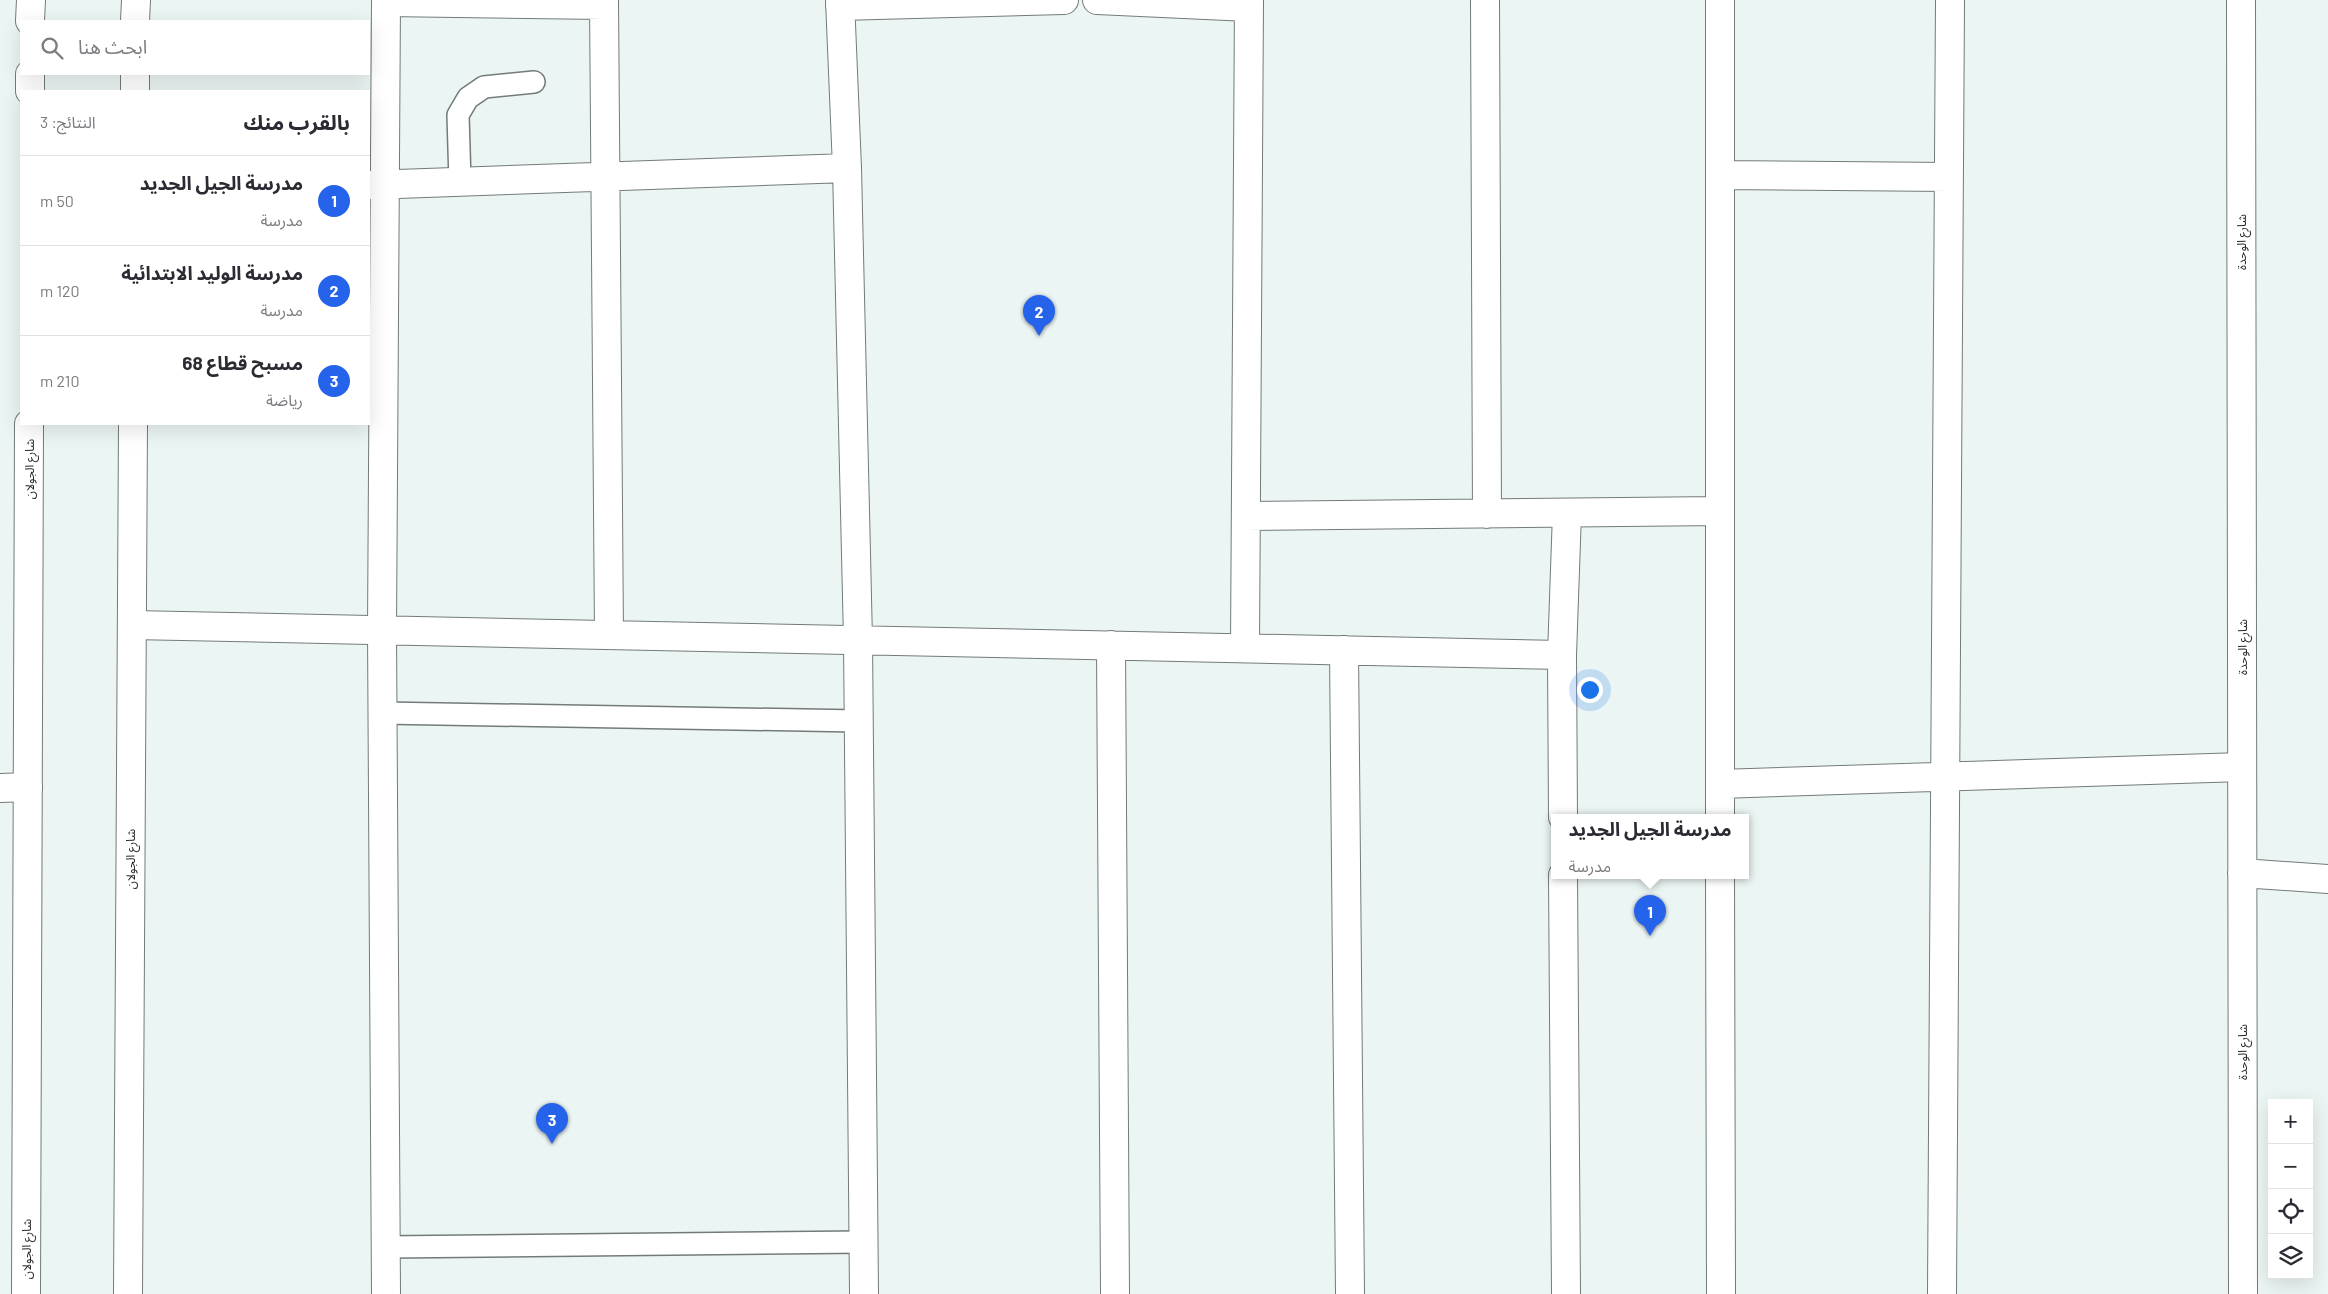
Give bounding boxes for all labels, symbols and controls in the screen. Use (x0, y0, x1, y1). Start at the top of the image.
search box (20, 20, 370, 75)
icon: search (38, 34, 66, 62)
text: ابحث هنا (78, 35, 147, 58)
text: بالقرب منك (243, 109, 350, 134)
text: النتائج: 3 (40, 112, 96, 131)
text: مدرسة الجيل الجديد (140, 171, 303, 194)
text: 50 m (40, 191, 74, 210)
text: 1 (331, 191, 337, 210)
text: مدرسة (260, 210, 303, 229)
street label: شارع الوحدة (2234, 214, 2251, 270)
text: مدرسة الوليد الابتدائية (121, 261, 303, 284)
text: 120 m (40, 281, 80, 300)
text: 2 (330, 281, 338, 300)
pin: 2 (1023, 295, 1055, 336)
text: مدرسة (260, 300, 303, 319)
text: مسبح قطاع 68 (182, 351, 303, 374)
text: 210 m (40, 371, 79, 390)
text: 3 (330, 371, 338, 390)
text: رياضة (266, 390, 303, 409)
street label: شارع الجولان (22, 439, 39, 499)
street label: شارع الوحدة (2235, 619, 2252, 675)
your location (1577, 677, 1603, 703)
popup (1551, 814, 1749, 879)
text: مدرسة الجيل الجديد (1568, 817, 1732, 840)
street label: شارع الجولان (123, 829, 140, 889)
text: مدرسة (1568, 856, 1611, 875)
pin: 1 (1634, 895, 1666, 936)
street label: شارع الوحدة (2235, 1024, 2252, 1080)
map controls (2268, 1099, 2313, 1279)
button: + (2268, 1099, 2313, 1144)
pin: 3 (536, 1103, 568, 1144)
button: − (2268, 1144, 2313, 1189)
button: locate (2268, 1189, 2313, 1234)
street label: شارع الجولان (19, 1219, 36, 1279)
button: layers (2268, 1234, 2313, 1279)

